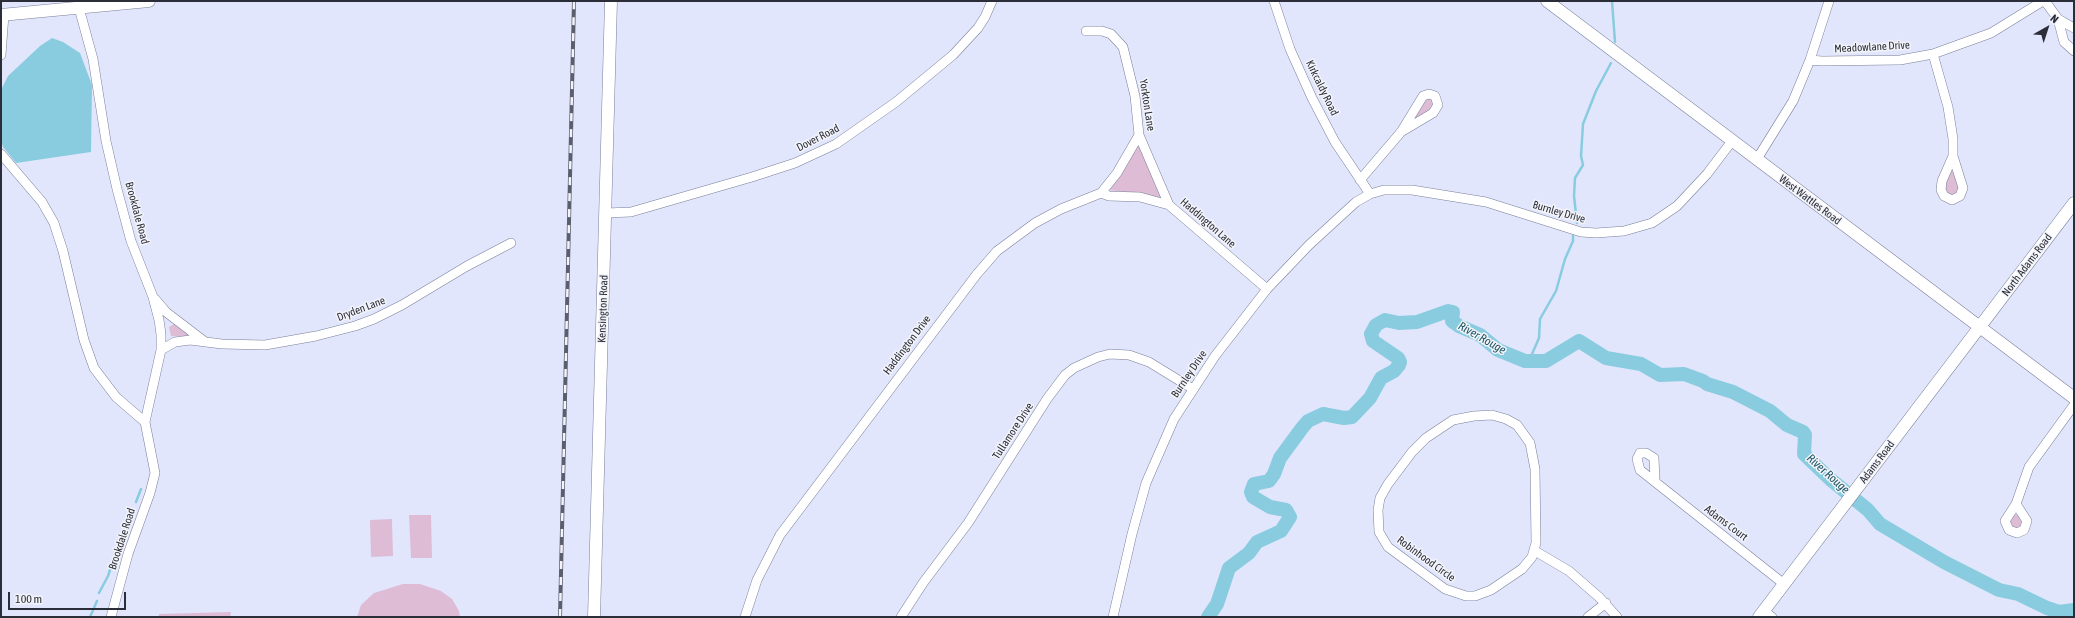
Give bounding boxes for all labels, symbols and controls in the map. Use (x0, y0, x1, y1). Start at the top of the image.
north arrow (2027, 8, 2067, 48)
text: N (2048, 12, 2061, 25)
street label: Meadowlane Drive (1834, 38, 1910, 56)
street label: Kirkcaldy Road (1303, 58, 1341, 118)
street label: Yorkton Lane (1136, 78, 1158, 132)
street label: Dover Road (794, 122, 842, 154)
street label: West Wattles Road (1776, 172, 1844, 228)
street label: Brookdale Road (122, 180, 152, 246)
street label: Haddington Lane (1178, 195, 1238, 251)
street label: Burnley Drive (1531, 198, 1587, 226)
street label: North Adams Road (1999, 231, 2055, 299)
street label: Kensington Road (595, 275, 611, 343)
street label: Dryden Lane (335, 294, 387, 324)
street label: Haddington Drive (880, 313, 934, 377)
water label: River Rouge (1456, 319, 1508, 357)
street label: Burnley Drive (1168, 348, 1210, 400)
street label: Tullamore Drive (990, 400, 1036, 462)
street label: Adams Road (1857, 438, 1897, 486)
water label: River Rouge (1804, 451, 1852, 497)
street label: Adams Court (1702, 502, 1750, 544)
street label: Brookdale Road (106, 507, 138, 571)
street label: Robinhood Circle (1394, 533, 1458, 585)
scale bar (10, 584, 128, 610)
text: 100 m (15, 592, 42, 606)

